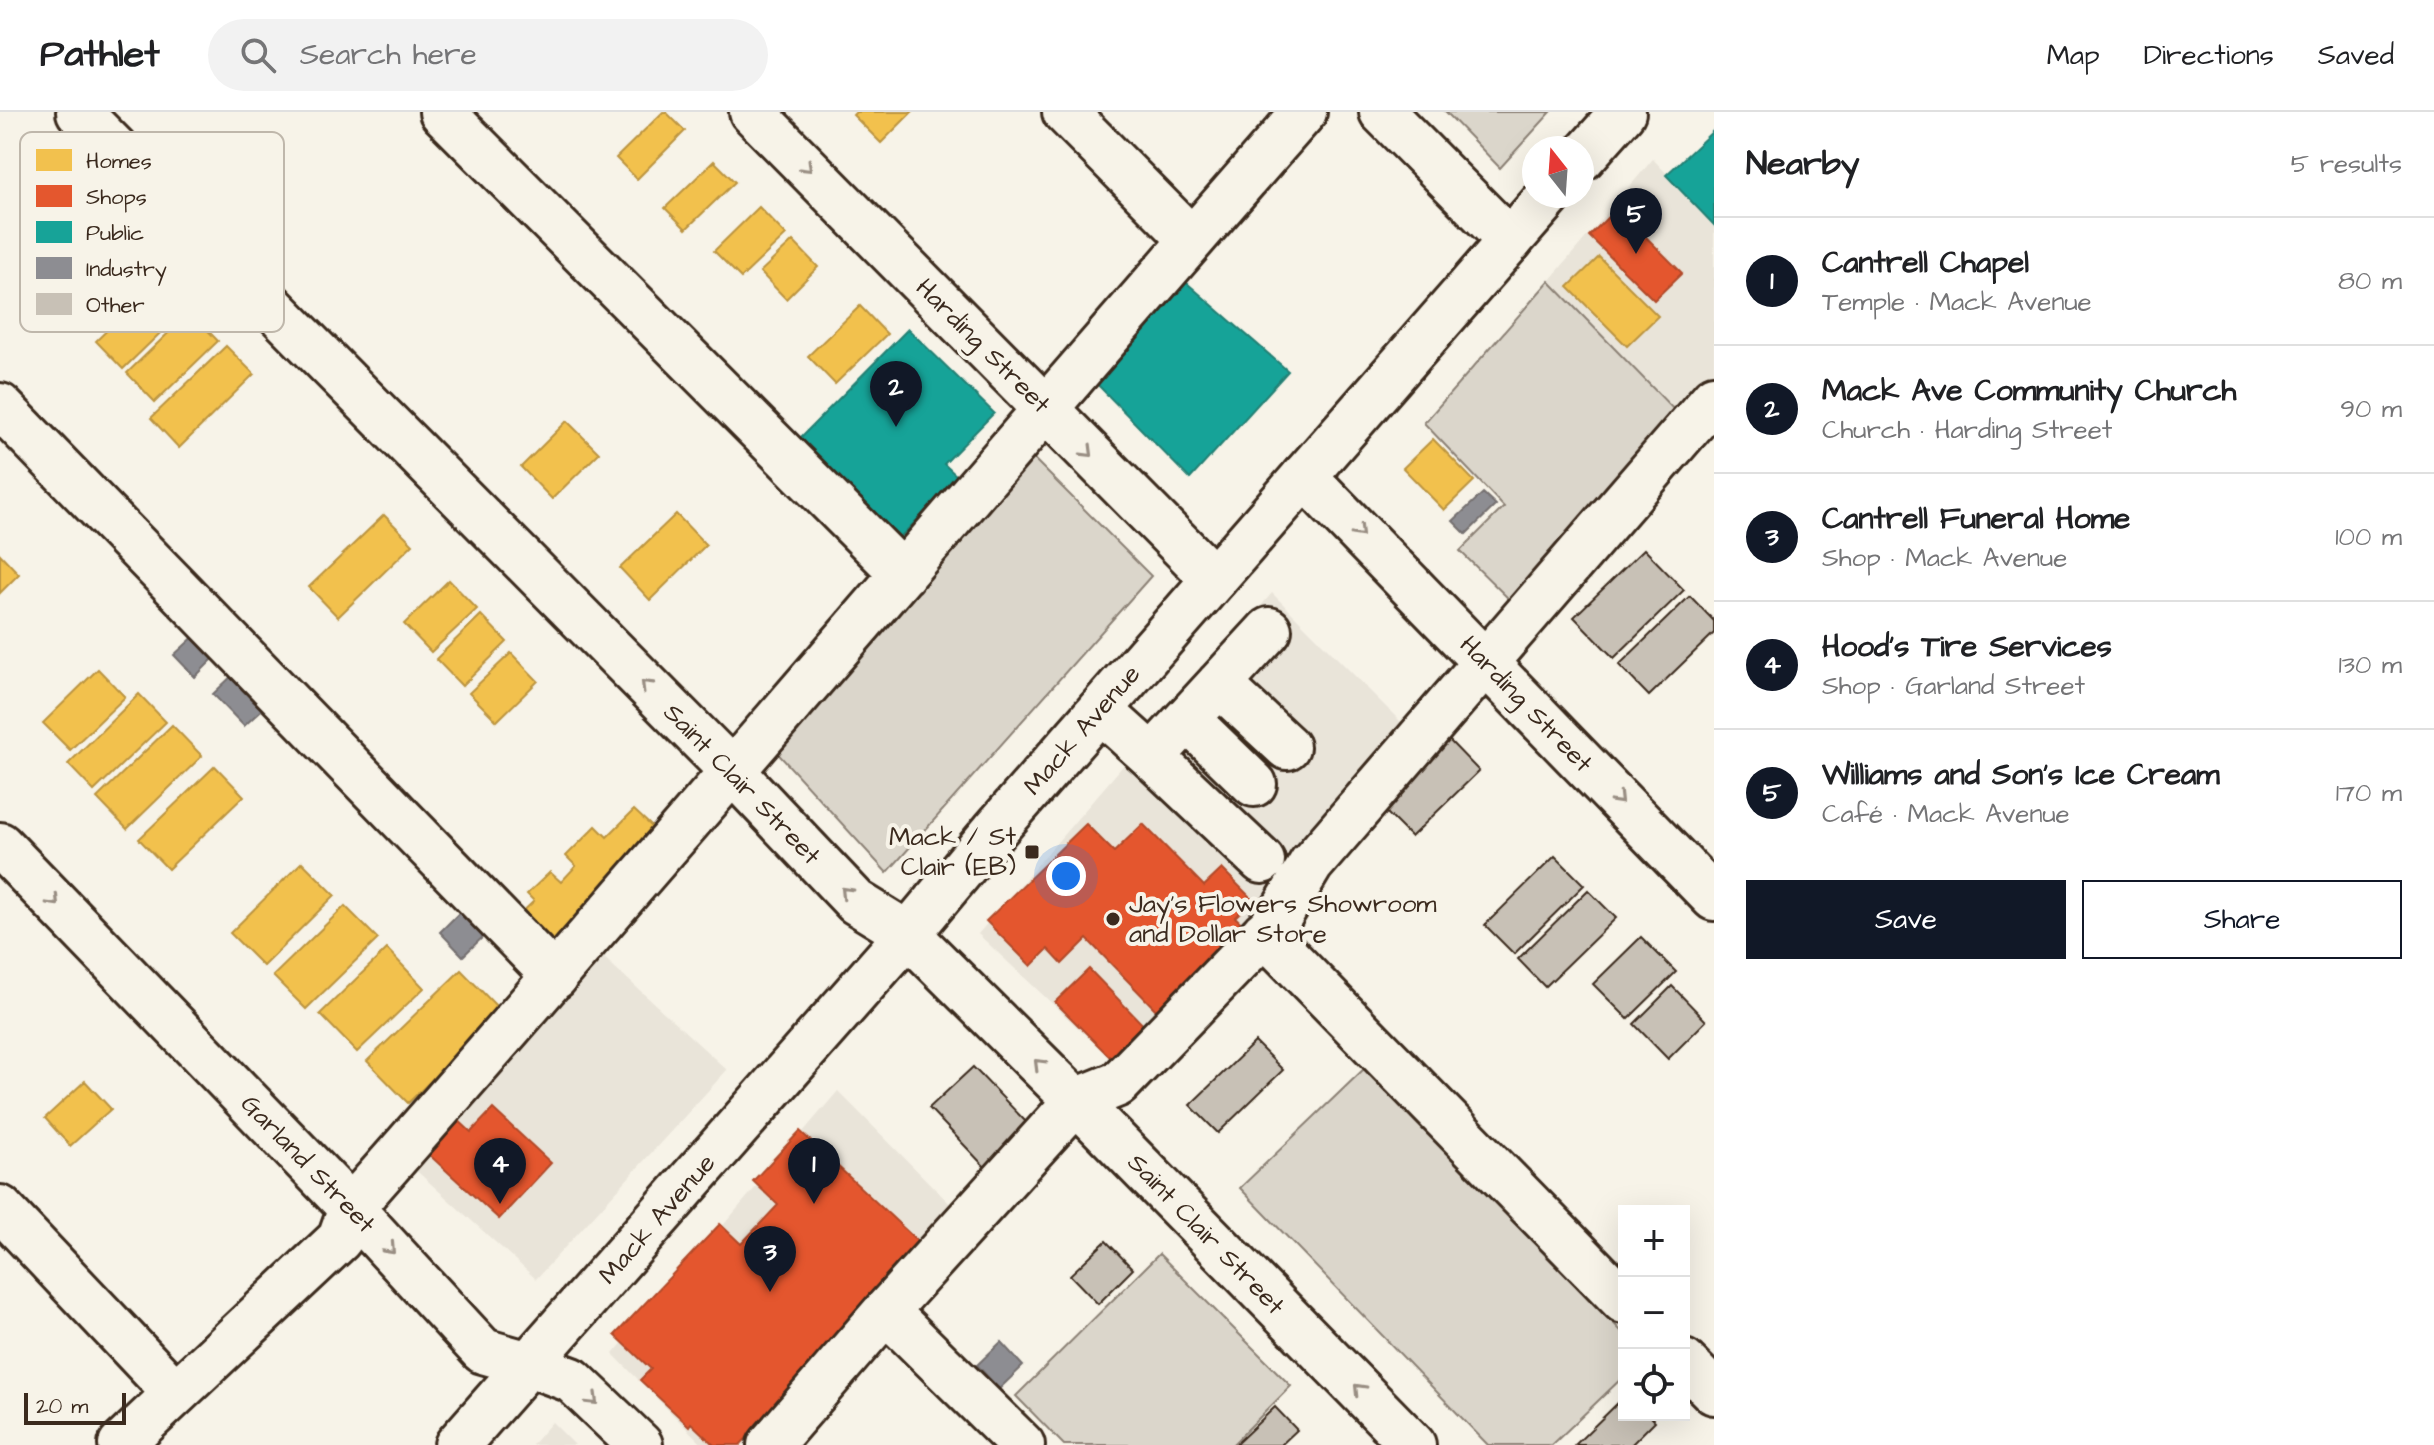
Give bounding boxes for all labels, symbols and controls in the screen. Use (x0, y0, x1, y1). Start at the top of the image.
search box (208, 19, 768, 91)
text: Pathlet (40, 29, 160, 81)
icon: search (236, 33, 280, 77)
text: Search here (300, 34, 477, 76)
text: Map (2047, 36, 2100, 75)
text: Directions (2144, 36, 2274, 75)
text: Saved (2318, 36, 2394, 75)
legend (20, 132, 284, 332)
north arrow (1522, 136, 1594, 208)
text: Nearby (1746, 140, 1860, 188)
text: Homes (86, 146, 152, 177)
text: 5 results (2291, 146, 2402, 182)
one-way arrow (797, 158, 812, 173)
text: Shops (86, 182, 147, 213)
pin: 5 (1610, 188, 1662, 254)
text: Public (86, 218, 144, 249)
text: Cantrell Chapel (1822, 242, 2029, 284)
text: Industry (86, 254, 167, 286)
text: 1 (1770, 263, 1774, 299)
text: 80 m (2338, 263, 2402, 299)
street label: Harding Street (906, 270, 1059, 423)
text: Temple · Mack Avenue (1822, 284, 2092, 320)
text: Other (86, 290, 145, 321)
pin: 2 (870, 361, 922, 427)
text: Mack Ave Community Church (1822, 370, 2236, 412)
text: 2 (1765, 391, 1779, 427)
text: 90 m (2340, 391, 2402, 427)
text: Church · Harding Street (1822, 412, 2112, 448)
one-way arrow (1079, 443, 1093, 457)
text: Cantrell Funeral Home (1822, 498, 2130, 540)
text: 3 (1765, 519, 1779, 555)
text: 100 m (2335, 519, 2402, 555)
one-way arrow (1349, 522, 1363, 537)
text: Shop · Mack Avenue (1822, 540, 2067, 576)
text: Hood's Tire Services (1822, 626, 2112, 668)
street label: Harding Street (1450, 628, 1601, 782)
text: 4 (1763, 647, 1781, 683)
text: 130 m (2338, 647, 2402, 683)
street label: Mack Avenue (1015, 657, 1149, 803)
text: Shop · Garland Street (1822, 668, 2085, 704)
one-way arrow (641, 680, 655, 694)
street label: Saint Clair Street (655, 695, 829, 873)
text: Williams and Son's Ice Cream (1822, 754, 2220, 796)
text: 5 (1763, 775, 1781, 811)
text: 170 m (2336, 775, 2402, 811)
one-way arrow (1608, 790, 1623, 804)
text: Café · Mack Avenue (1822, 796, 2070, 832)
place label: Mack / St Clair (EB) (889, 819, 1016, 885)
marker: Mack / St Clair (EB) (1023, 843, 1041, 861)
your location (1046, 856, 1086, 896)
button: Save (1746, 880, 2066, 959)
button: Share (2082, 880, 2402, 959)
place label: Jay's Flowers Showroom and Dollar Store (1129, 886, 1437, 952)
one-way arrow (841, 887, 856, 901)
one-way arrow (45, 892, 59, 906)
marker: Jay's Flowers Showroom and Dollar Store (1104, 910, 1122, 928)
one-way arrow (1034, 1059, 1048, 1073)
street label: Garland Street (233, 1087, 384, 1242)
pin: 4 (474, 1138, 526, 1204)
pin: 1 (788, 1138, 840, 1204)
street label: Saint Clair Street (1119, 1145, 1293, 1323)
street label: Mack Avenue (590, 1146, 724, 1292)
map controls (1618, 1205, 1690, 1421)
button: + (1618, 1205, 1690, 1277)
pin: 3 (744, 1226, 796, 1292)
one-way arrow (380, 1240, 394, 1255)
button: − (1618, 1277, 1690, 1349)
button: locate (1618, 1349, 1690, 1421)
one-way arrow (1354, 1384, 1368, 1398)
scale bar (24, 1389, 126, 1425)
one-way arrow (583, 1390, 598, 1404)
text: 20 m (36, 1391, 88, 1422)

